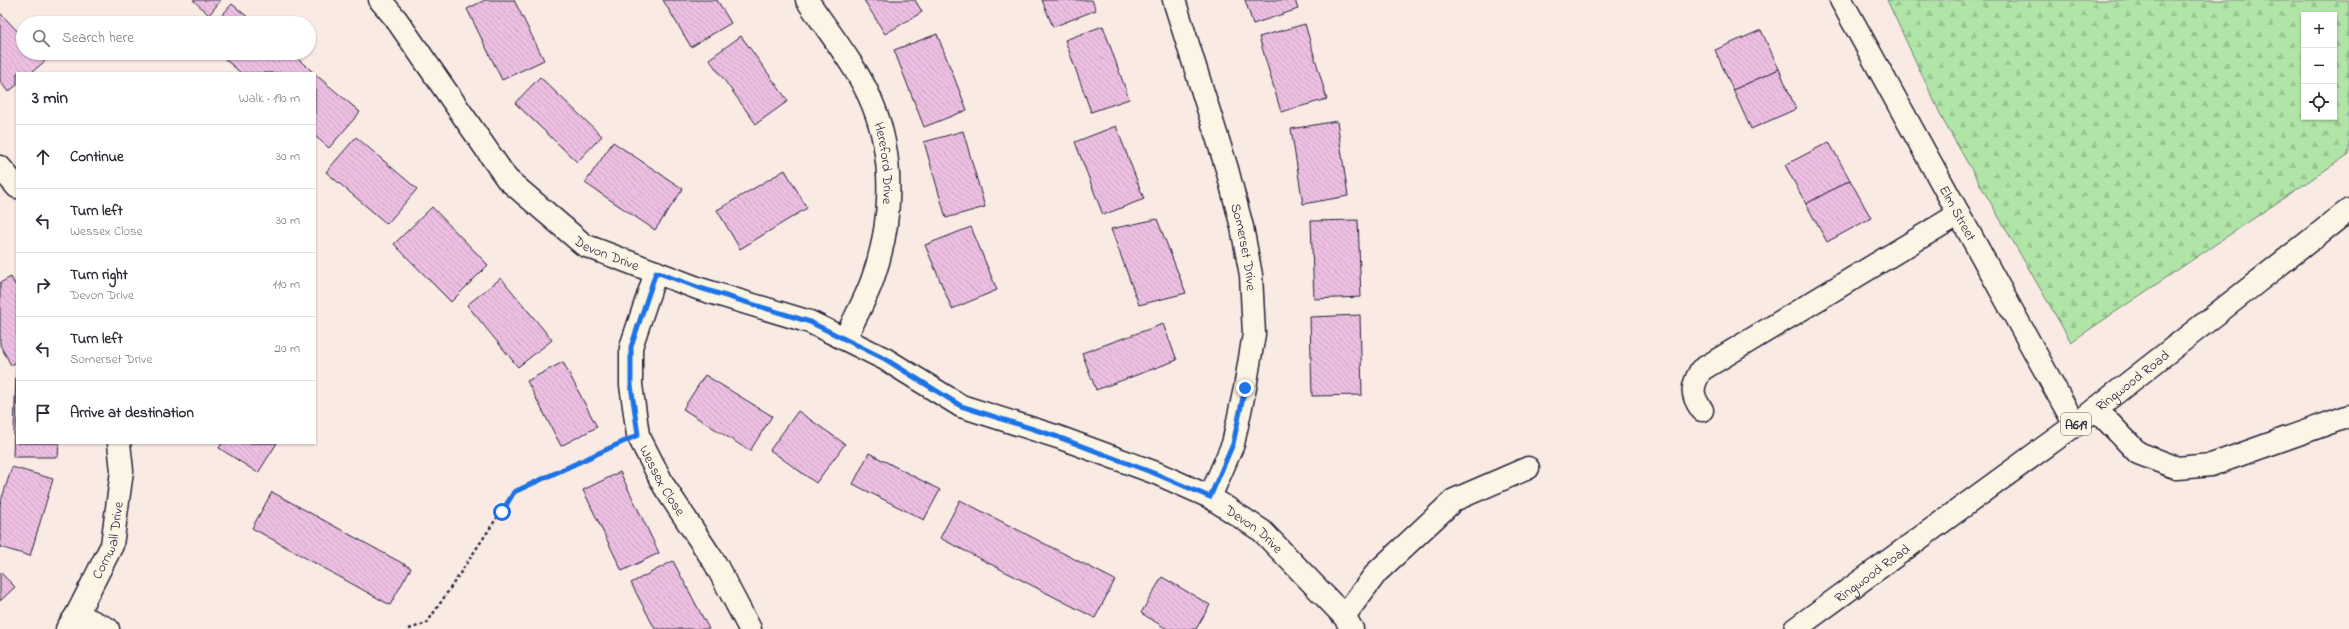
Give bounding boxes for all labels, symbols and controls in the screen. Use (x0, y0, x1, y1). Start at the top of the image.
map controls (2301, 12, 2337, 120)
button: + (2301, 12, 2337, 48)
search box (16, 16, 316, 60)
icon: search (30, 27, 52, 49)
text: Search here (62, 27, 134, 49)
button: − (2301, 48, 2337, 84)
button: locate (2301, 84, 2337, 120)
text: 3 min (32, 86, 68, 111)
text: Walk · 190 m (239, 89, 300, 108)
street label: Hereford Drive (868, 120, 897, 205)
icon: ahead (32, 146, 54, 168)
text: Continue (70, 146, 124, 168)
text: 30 m (276, 147, 300, 166)
street label: Elm Street (1933, 182, 1981, 245)
text: Turn left (70, 200, 123, 222)
street label: Somerset Drive (1224, 201, 1261, 292)
icon: left (32, 210, 54, 232)
text: 30 m (276, 211, 300, 230)
text: Wessex Close (70, 222, 143, 241)
street label: Devon Drive (567, 231, 643, 277)
text: Turn right (70, 264, 128, 286)
icon: right (32, 274, 54, 296)
text: 110 m (273, 275, 300, 294)
text: Devon Drive (70, 286, 134, 305)
text: Turn left (70, 328, 123, 350)
icon: left (32, 338, 54, 360)
text: 20 m (275, 339, 300, 358)
street label: Ringwood Road (2092, 346, 2175, 417)
text: Somerset Drive (70, 350, 152, 369)
route end (1236, 379, 1254, 397)
icon: arrive (32, 402, 54, 424)
text: Arrive at destination (70, 402, 194, 424)
road number: A619 (2061, 413, 2091, 435)
street label: Wessex Close (633, 442, 690, 521)
street label: Cornwall Drive (87, 500, 130, 583)
street label: Devon Drive (1220, 500, 1288, 559)
route start (493, 503, 511, 521)
street label: Ringwood Road (1831, 540, 1915, 609)

